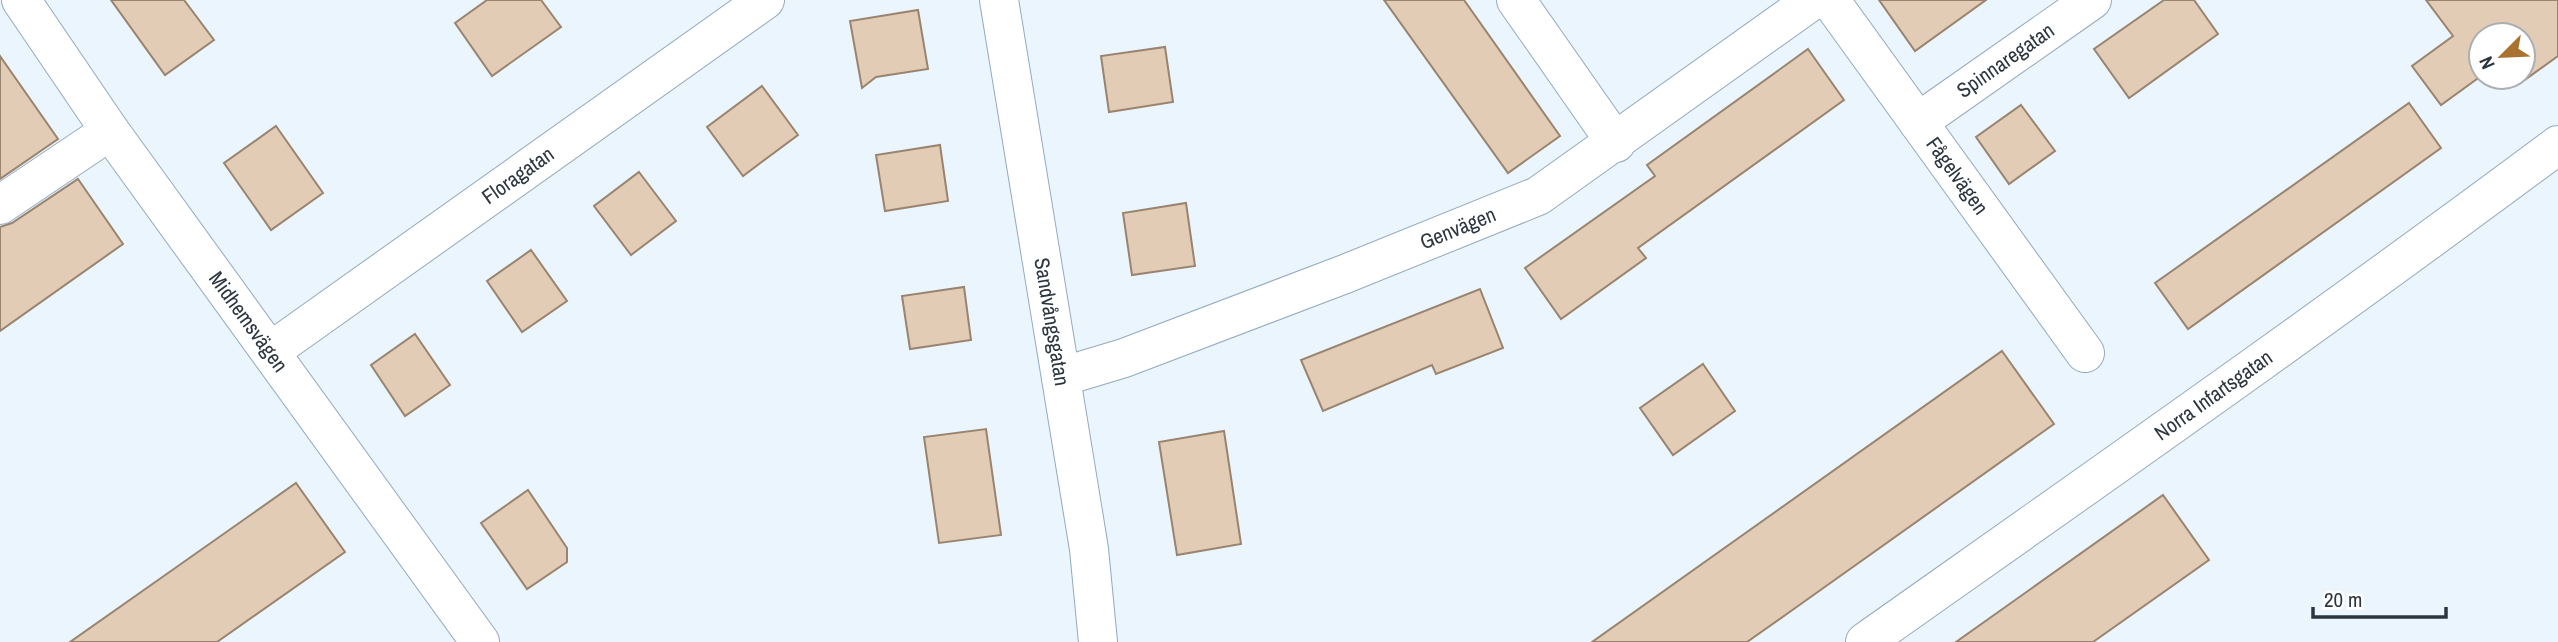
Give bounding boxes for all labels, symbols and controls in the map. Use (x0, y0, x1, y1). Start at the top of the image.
street label: Spinnaregatan (1951, 16, 2060, 104)
north arrow (2467, 21, 2537, 91)
text: N (2472, 52, 2501, 73)
street label: Fågelvägen (1920, 131, 1995, 220)
street label: Floragatan (476, 139, 560, 211)
street label: Genvägen (1415, 200, 1500, 256)
street label: Sandvångsgatan (1027, 255, 1077, 388)
street label: Midhemsvägen (202, 265, 295, 378)
street label: Norra Infartsgatan (2148, 343, 2278, 447)
scale bar (2313, 576, 2446, 620)
text: 20 m (2324, 585, 2362, 614)

